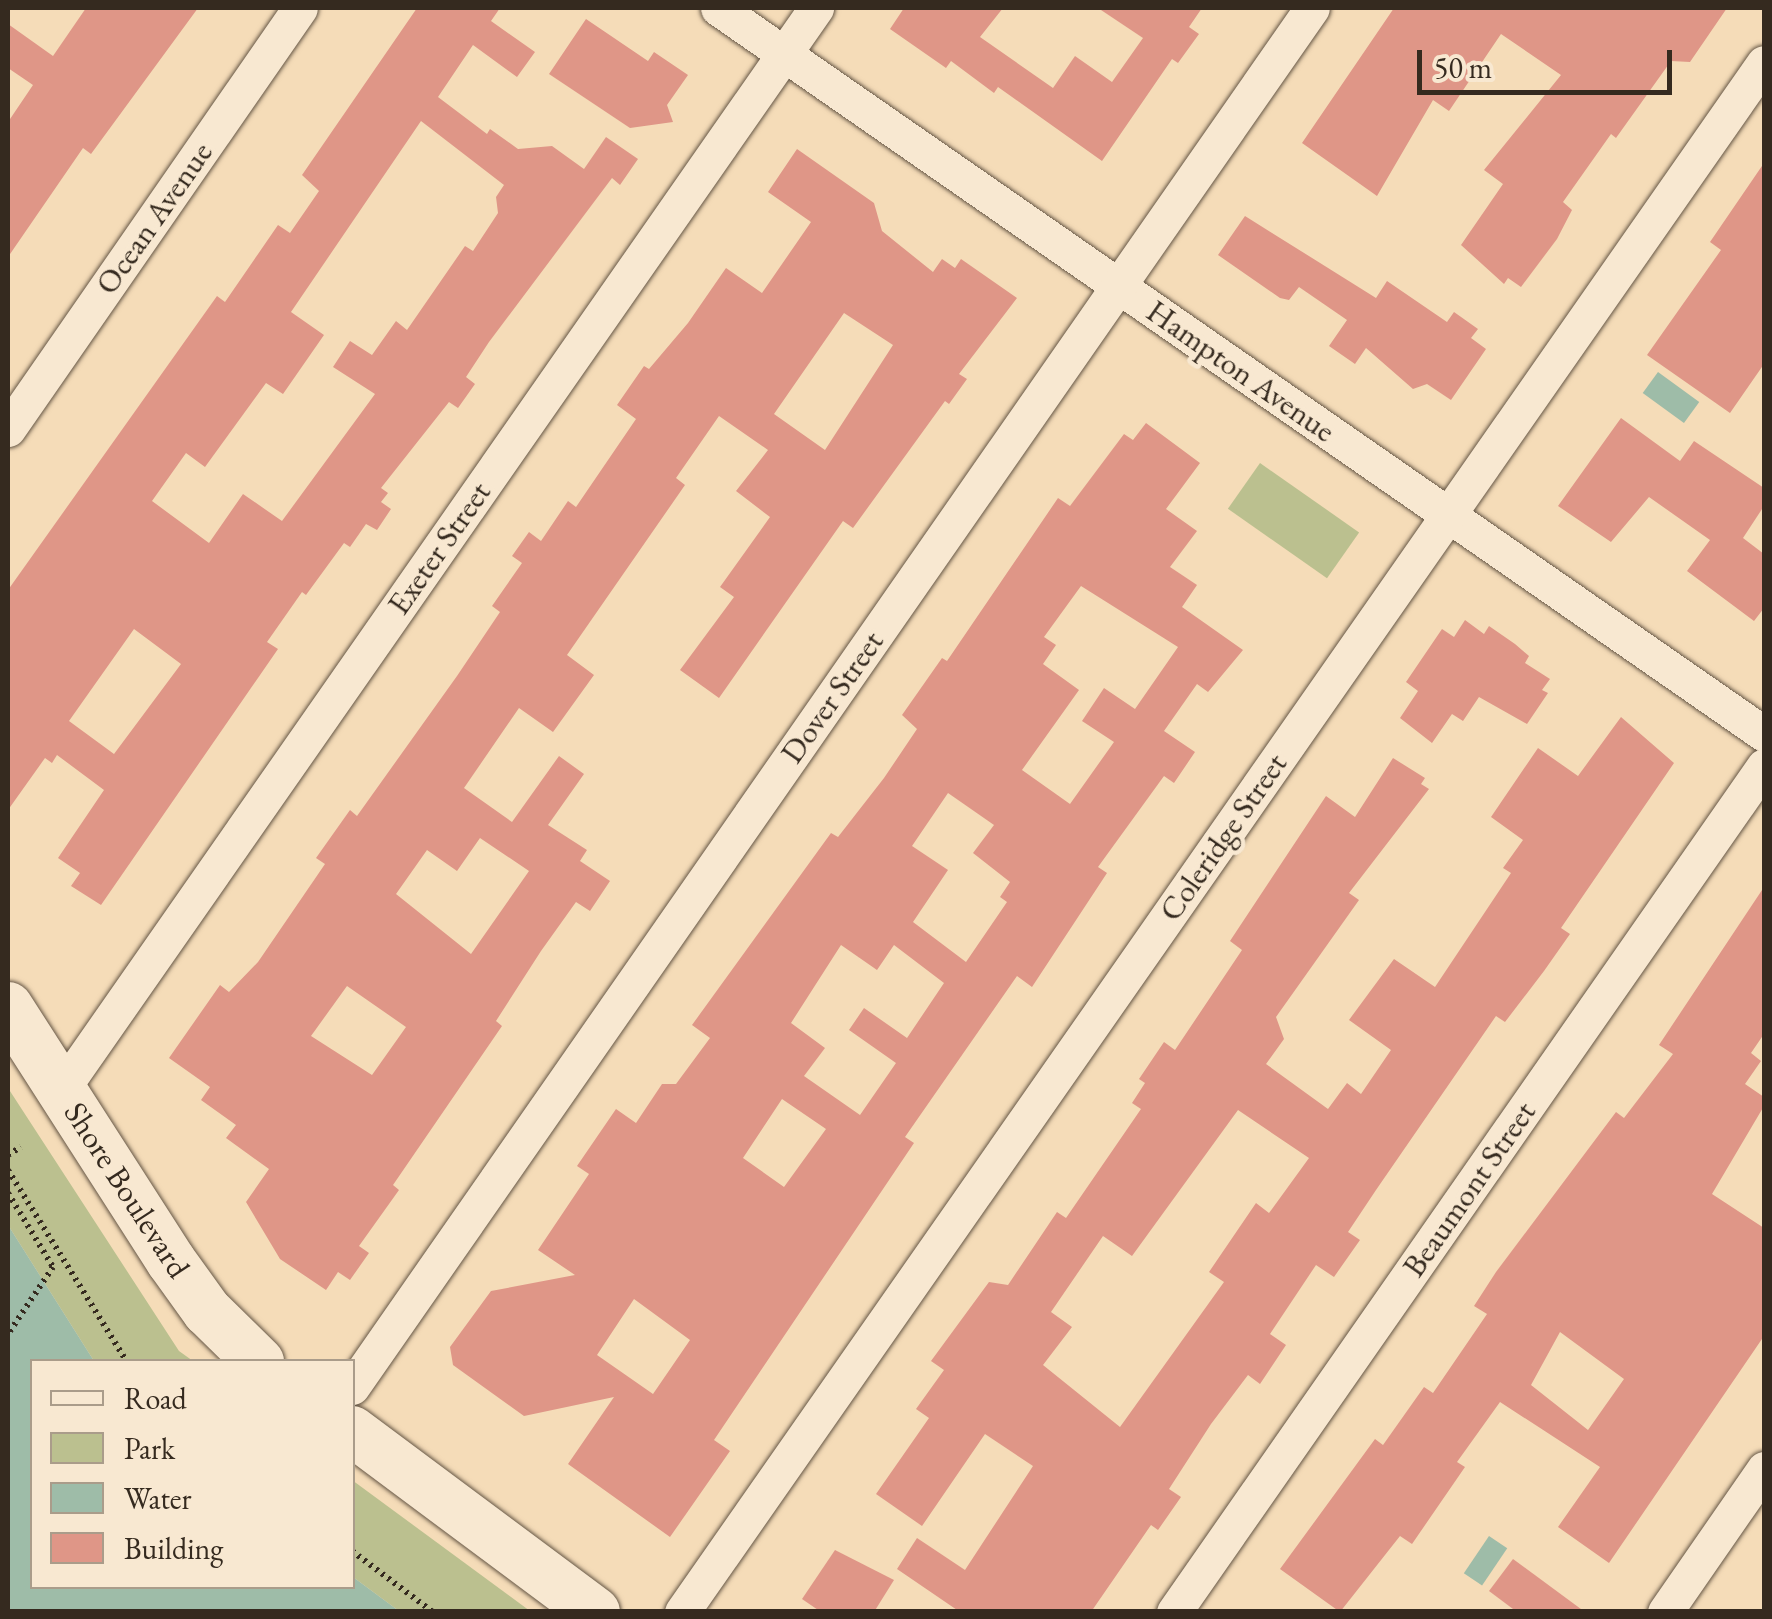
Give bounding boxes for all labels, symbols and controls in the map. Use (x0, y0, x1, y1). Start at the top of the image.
scale bar (1422, 30, 1677, 92)
text: 50 m (1434, 48, 1492, 87)
street label: Ocean Avenue (87, 134, 221, 302)
street label: Hampton Avenue (1139, 292, 1343, 450)
street label: Exeter Street (379, 474, 499, 622)
street label: Dover Street (773, 623, 891, 771)
street label: Coleridge Street (1151, 746, 1295, 928)
street label: Beaumont Street (1394, 1094, 1544, 1284)
street label: Shore Boulevard (56, 1095, 198, 1285)
legend (30, 1359, 355, 1589)
text: Road (124, 1379, 187, 1418)
text: Park (124, 1429, 175, 1468)
text: Water (124, 1479, 192, 1518)
text: Building (124, 1529, 223, 1568)

